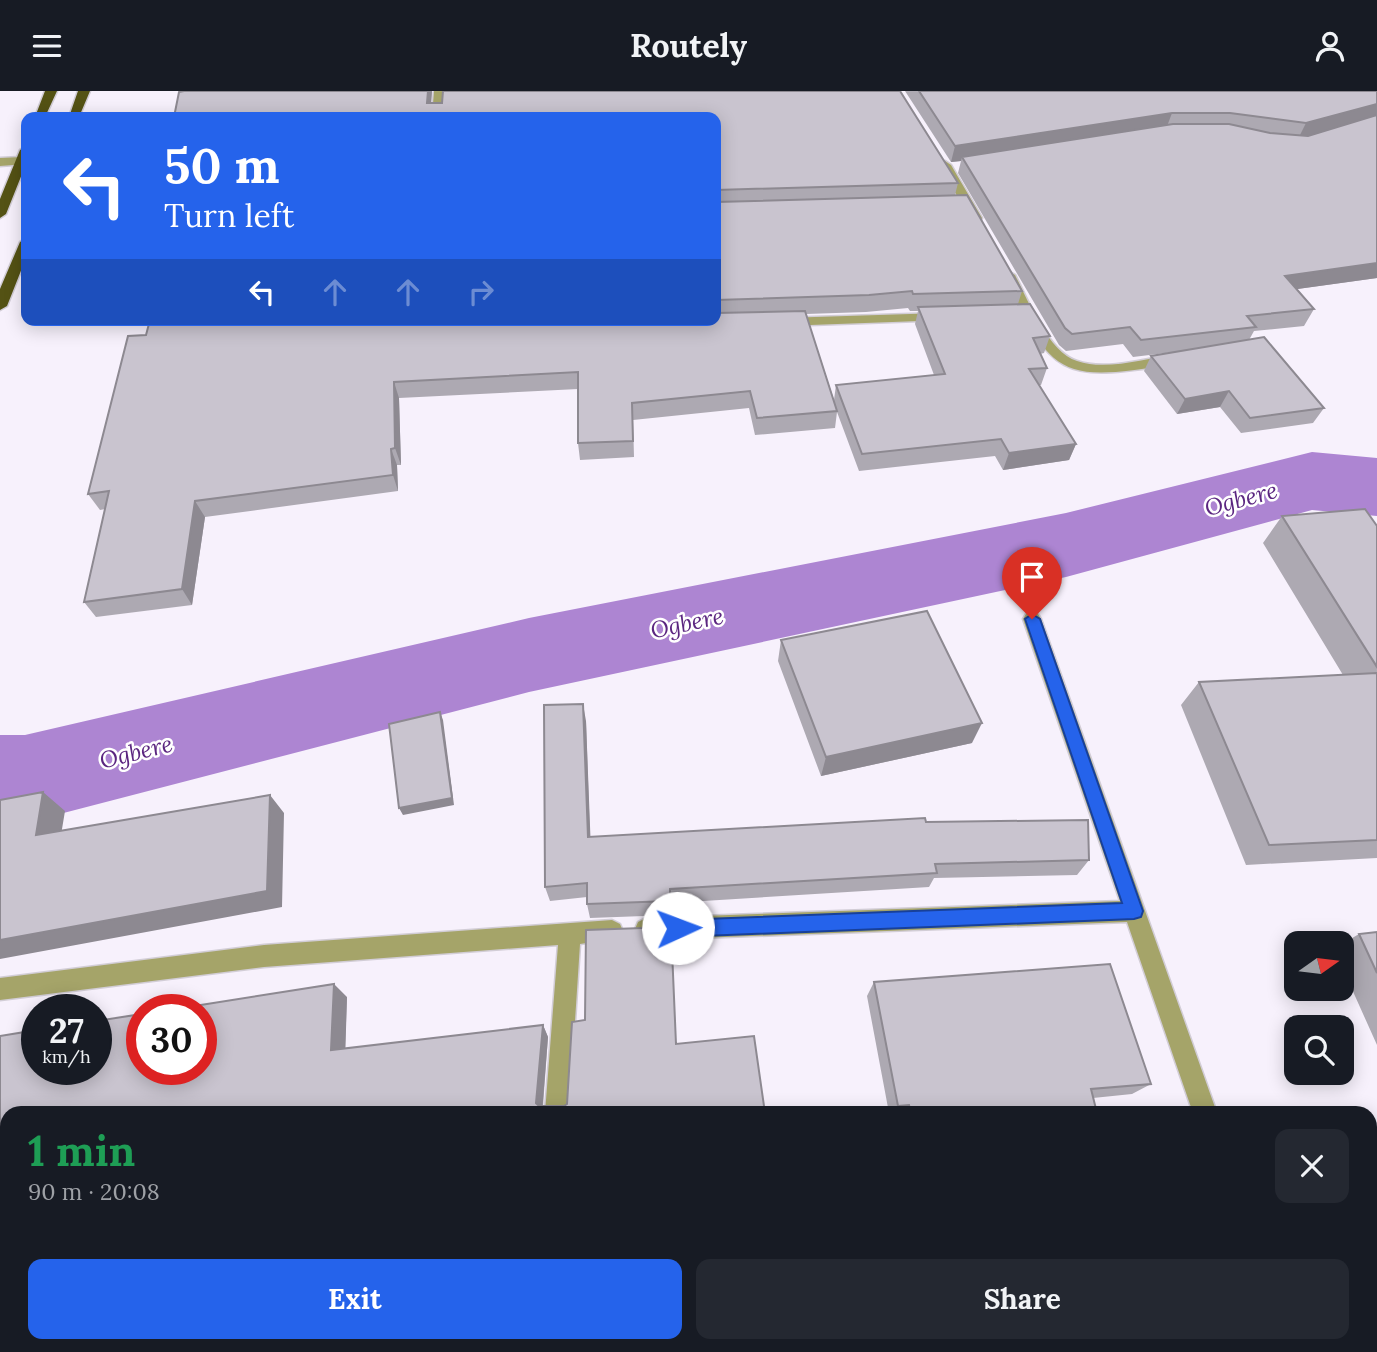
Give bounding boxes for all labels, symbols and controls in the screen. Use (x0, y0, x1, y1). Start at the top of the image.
text: Routely (630, 25, 747, 66)
icon: menu (28, 27, 66, 65)
icon: person (1311, 27, 1349, 65)
text: 50 m (164, 134, 280, 196)
icon: left (49, 140, 140, 231)
text: Turn left (164, 195, 294, 236)
icon: left (243, 273, 281, 311)
icon: ahead (316, 273, 354, 311)
icon: ahead (389, 273, 427, 311)
icon: right (462, 273, 500, 311)
water label: Ogbere (1201, 475, 1280, 522)
pin (1002, 547, 1062, 619)
icon: arrive (1013, 558, 1051, 596)
water label: Ogbere (648, 601, 726, 644)
water label: Ogbere (96, 728, 175, 775)
position arrow (641, 891, 715, 965)
north arrow (1284, 931, 1354, 1001)
map controls (1284, 931, 1354, 1085)
speed limit sign: 30 (126, 994, 217, 1085)
text: 27 (49, 1008, 84, 1053)
button: search (1284, 1015, 1354, 1085)
text: km/h (42, 1045, 91, 1068)
text: 1 min (28, 1124, 135, 1178)
button: close (1275, 1129, 1349, 1203)
text: 90 m · 20:08 (28, 1177, 160, 1206)
button: Exit (28, 1259, 682, 1339)
button: Share (696, 1259, 1349, 1339)

